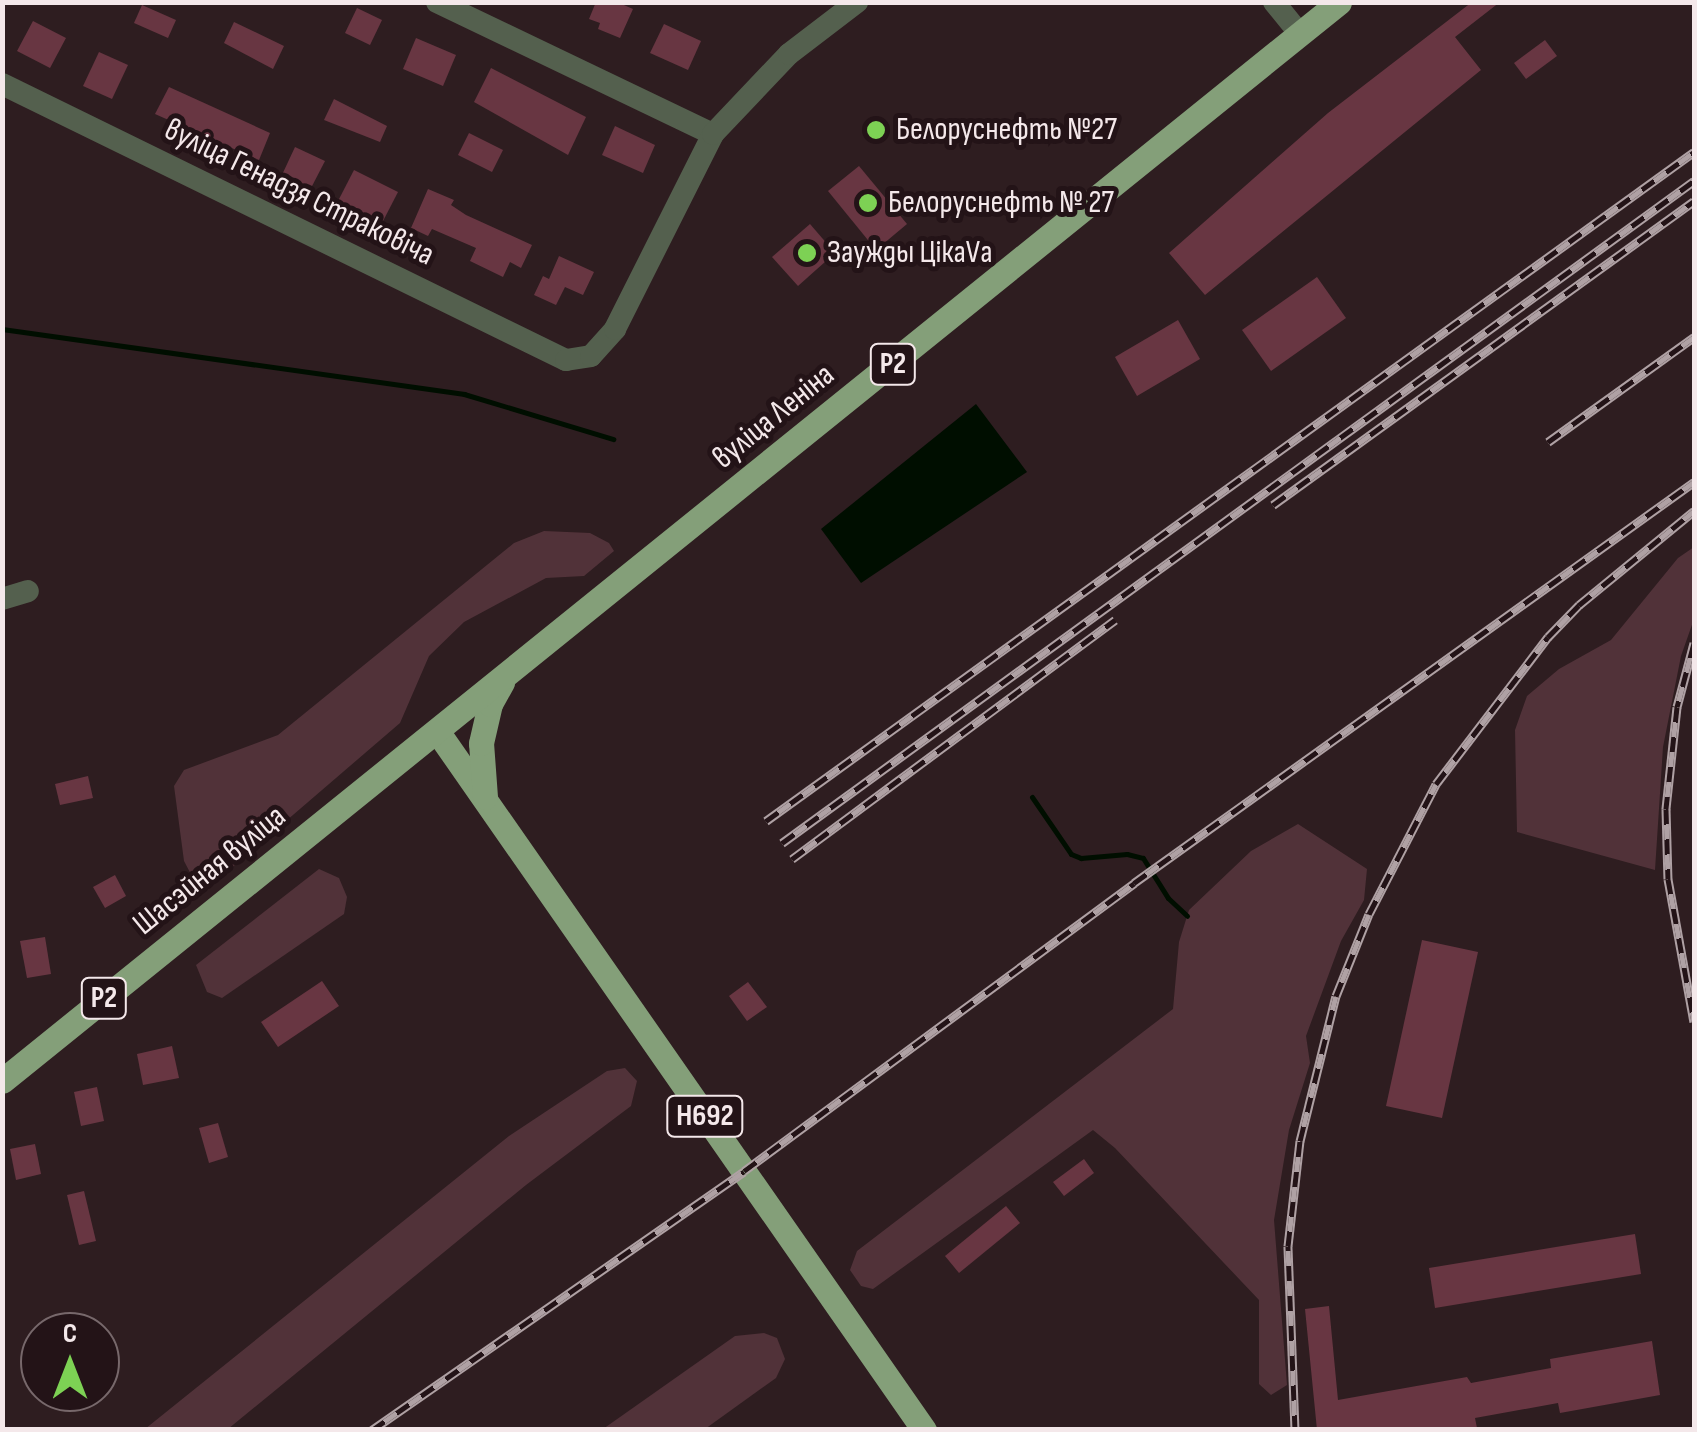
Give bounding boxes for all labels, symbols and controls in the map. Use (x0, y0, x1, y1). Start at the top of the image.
street label: вуліца Генадзя Страковіча (158, 111, 440, 275)
place label: Белоруснефть №27 (896, 111, 1117, 149)
marker: Белоруснефть №27 (865, 119, 887, 141)
place label: Белоруснефть № 27 (888, 184, 1114, 222)
marker: Белоруснефть № 27 (857, 192, 879, 214)
place label: Заужды ЦікаVа (827, 234, 993, 272)
marker: Заужды ЦікаVа (796, 242, 818, 264)
road number: Р2 (868, 339, 918, 389)
street label: вуліца Леніна (705, 356, 843, 478)
street label: Шасэйная вуліца (126, 798, 294, 944)
road number: Р2 (79, 973, 129, 1023)
road number: Н692 (665, 1091, 745, 1141)
north arrow (20, 1312, 120, 1412)
text: С (63, 1317, 77, 1350)

